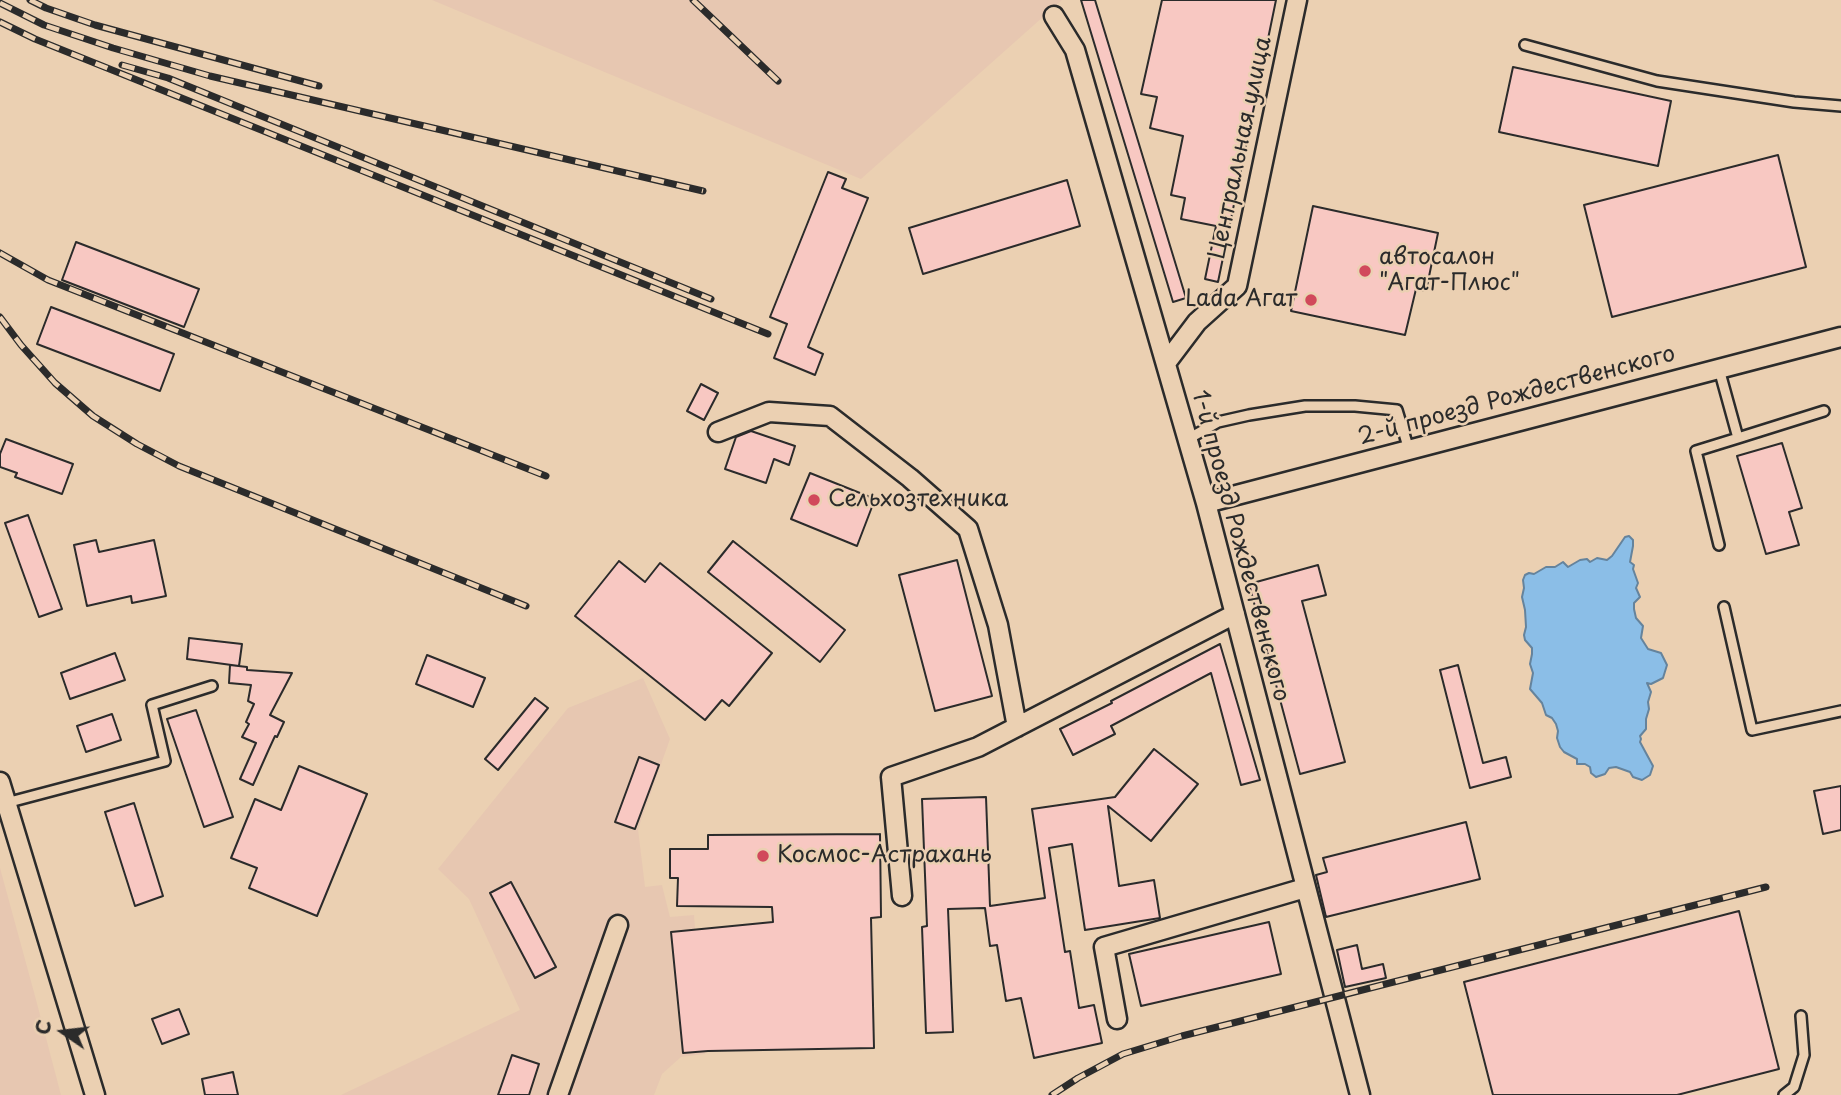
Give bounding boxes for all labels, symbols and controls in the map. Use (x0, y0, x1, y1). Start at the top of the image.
street label: Центральная улица (1204, 34, 1278, 262)
place label: автосалон "Агат-Плюс" (1379, 244, 1520, 298)
marker: автосалон "Агат-Плюс" (1357, 263, 1373, 279)
place label: Lada Агат (1185, 286, 1297, 314)
marker: Lada Агат (1303, 292, 1319, 308)
street label: 2-й проезд Рождественского (1355, 340, 1679, 452)
street label: 1-й проезд Рождественского (1185, 387, 1295, 705)
place label: Сельхозтехника (828, 486, 1008, 514)
marker: Сельхозтехника (806, 492, 822, 508)
place label: Космос-Астрахань (777, 842, 992, 870)
marker: Космос-Астрахань (755, 848, 771, 864)
north arrow (28, 997, 98, 1067)
text: С (27, 1017, 58, 1037)

